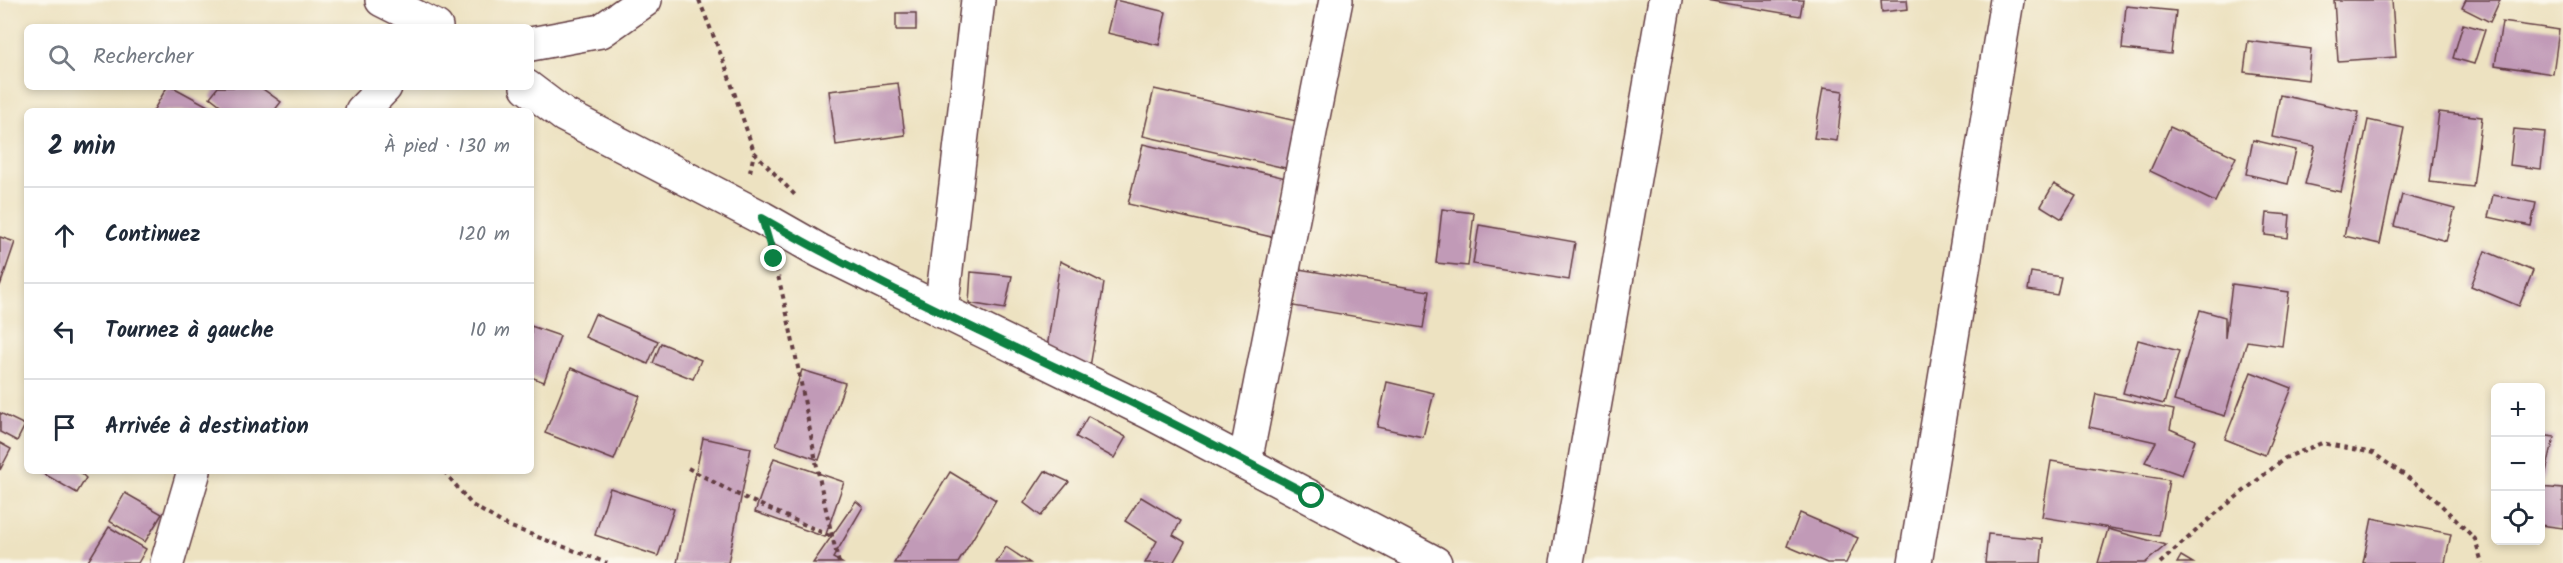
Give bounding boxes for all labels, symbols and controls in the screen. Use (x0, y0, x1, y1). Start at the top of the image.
search box (24, 24, 534, 90)
text: Rechercher (93, 40, 193, 75)
icon: search (45, 41, 78, 74)
text: 2 min (48, 126, 116, 168)
text: À pied · 130 m (384, 131, 510, 163)
text: Continuez (105, 218, 201, 253)
icon: ahead (48, 219, 81, 252)
text: 120 m (458, 219, 510, 251)
route end (760, 245, 786, 271)
text: Tournez à gauche (105, 314, 274, 349)
icon: left (48, 315, 81, 348)
text: 10 m (470, 315, 510, 347)
map controls (2491, 383, 2545, 545)
button: + (2491, 383, 2545, 437)
text: Arrivée à destination (105, 410, 309, 445)
icon: arrive (48, 411, 81, 444)
button: − (2491, 437, 2545, 491)
route start (1298, 482, 1324, 508)
button: locate (2491, 491, 2545, 545)

